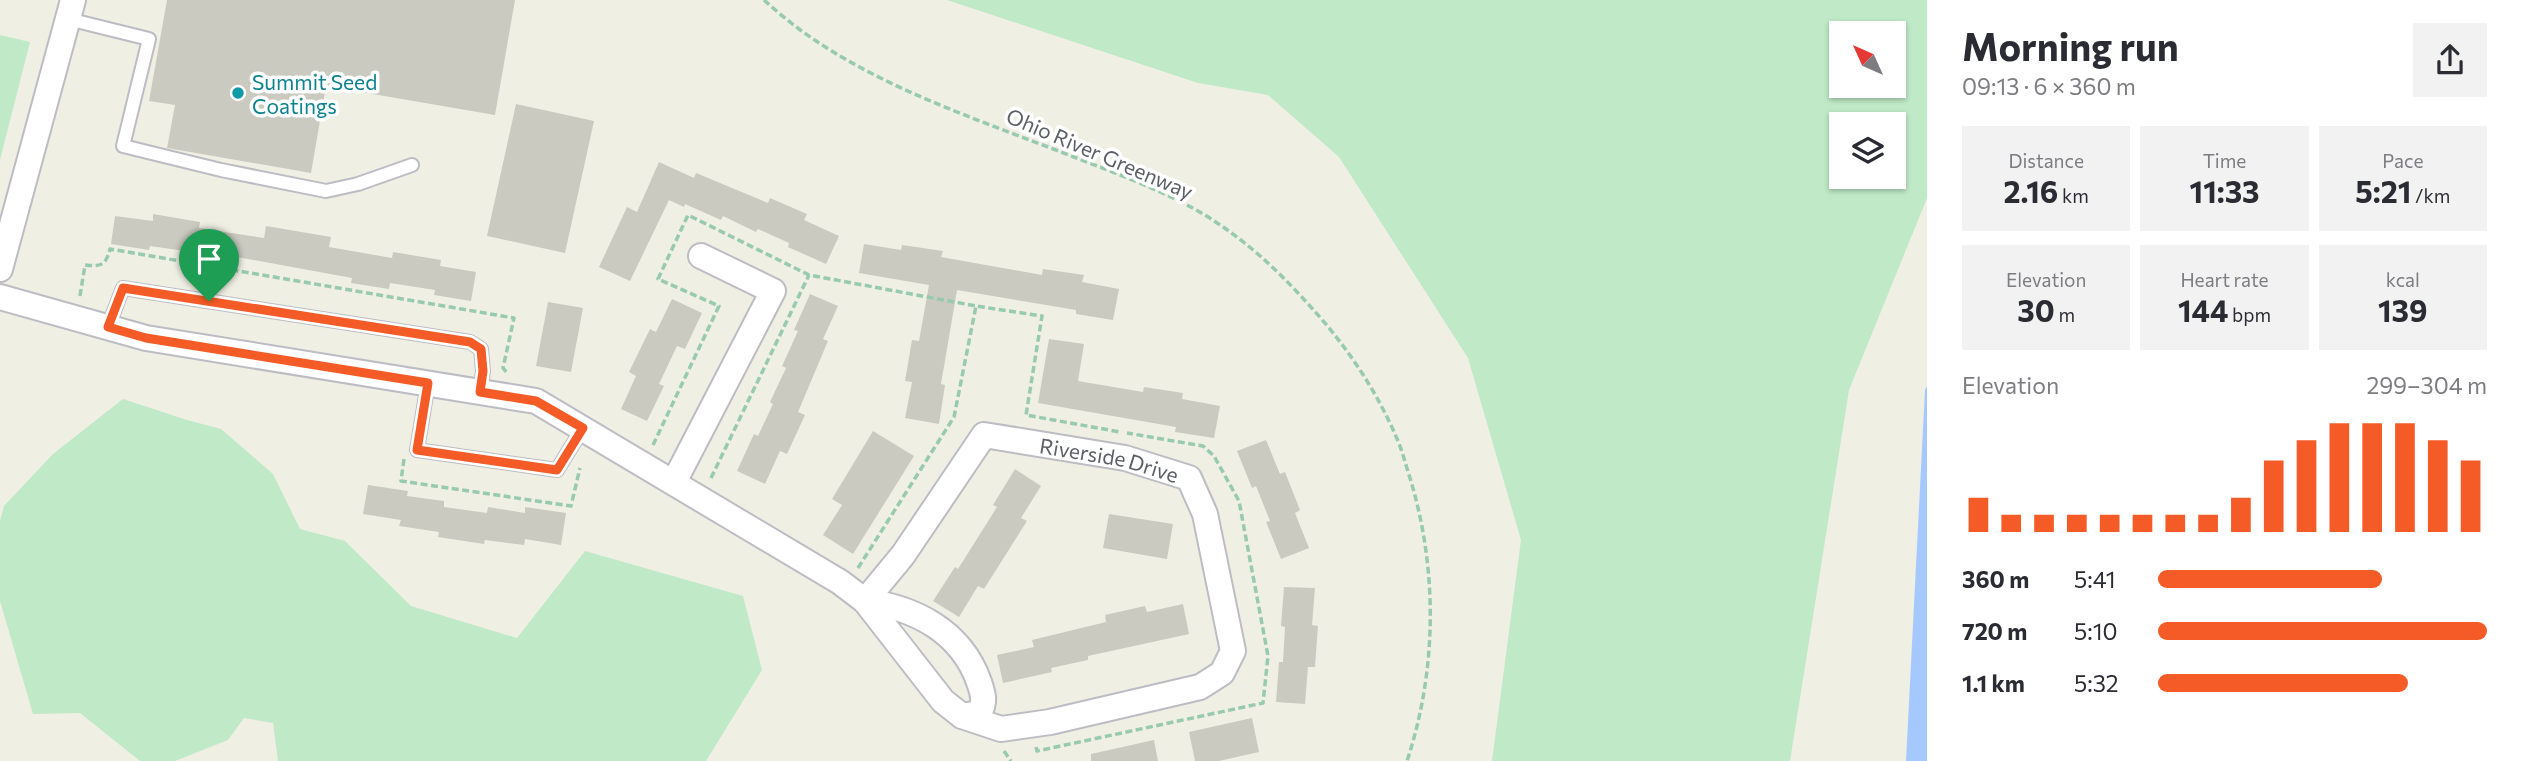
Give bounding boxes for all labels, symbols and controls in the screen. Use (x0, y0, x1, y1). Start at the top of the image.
north arrow (1829, 21, 1906, 98)
map controls (1829, 21, 1906, 189)
text: Morning run (1962, 22, 2179, 69)
button: share (2413, 23, 2487, 97)
place label: Summit Seed Coatings (252, 69, 377, 118)
text: 09:13 · 6 × 360 m (1962, 72, 2136, 100)
marker: Summit Seed Coatings (230, 85, 246, 101)
street label: Ohio River Greenway (1003, 102, 1197, 204)
button: layers (1829, 112, 1906, 189)
text: Distance (2008, 149, 2084, 172)
text: Time (2203, 149, 2246, 172)
text: Pace (2382, 149, 2423, 172)
text: 2.16 (2003, 172, 2058, 209)
text: 11:33 (2190, 172, 2259, 209)
text: 5:21 (2355, 172, 2411, 209)
text: km (2058, 184, 2089, 207)
text: /km (2411, 184, 2450, 207)
pin (179, 229, 239, 301)
icon: arrive (190, 240, 228, 278)
text: Elevation (2006, 268, 2086, 291)
text: Heart rate (2180, 268, 2269, 291)
text: kcal (2386, 268, 2420, 291)
text: 30 (2017, 291, 2055, 328)
text: 144 (2178, 291, 2228, 328)
text: 139 (2378, 291, 2428, 328)
text: m (2055, 303, 2075, 326)
text: bpm (2228, 303, 2271, 326)
text: Elevation (1962, 371, 2059, 399)
text: 299–304 m (2366, 371, 2487, 399)
street label: Riverside Drive (1038, 432, 1182, 487)
text: 360 m (1962, 565, 2029, 593)
text: 5:41 (2074, 565, 2116, 593)
text: 720 m (1962, 617, 2027, 645)
text: 5:10 (2074, 617, 2117, 645)
text: 1.1 km (1962, 669, 2025, 697)
text: 5:32 (2074, 669, 2118, 697)

